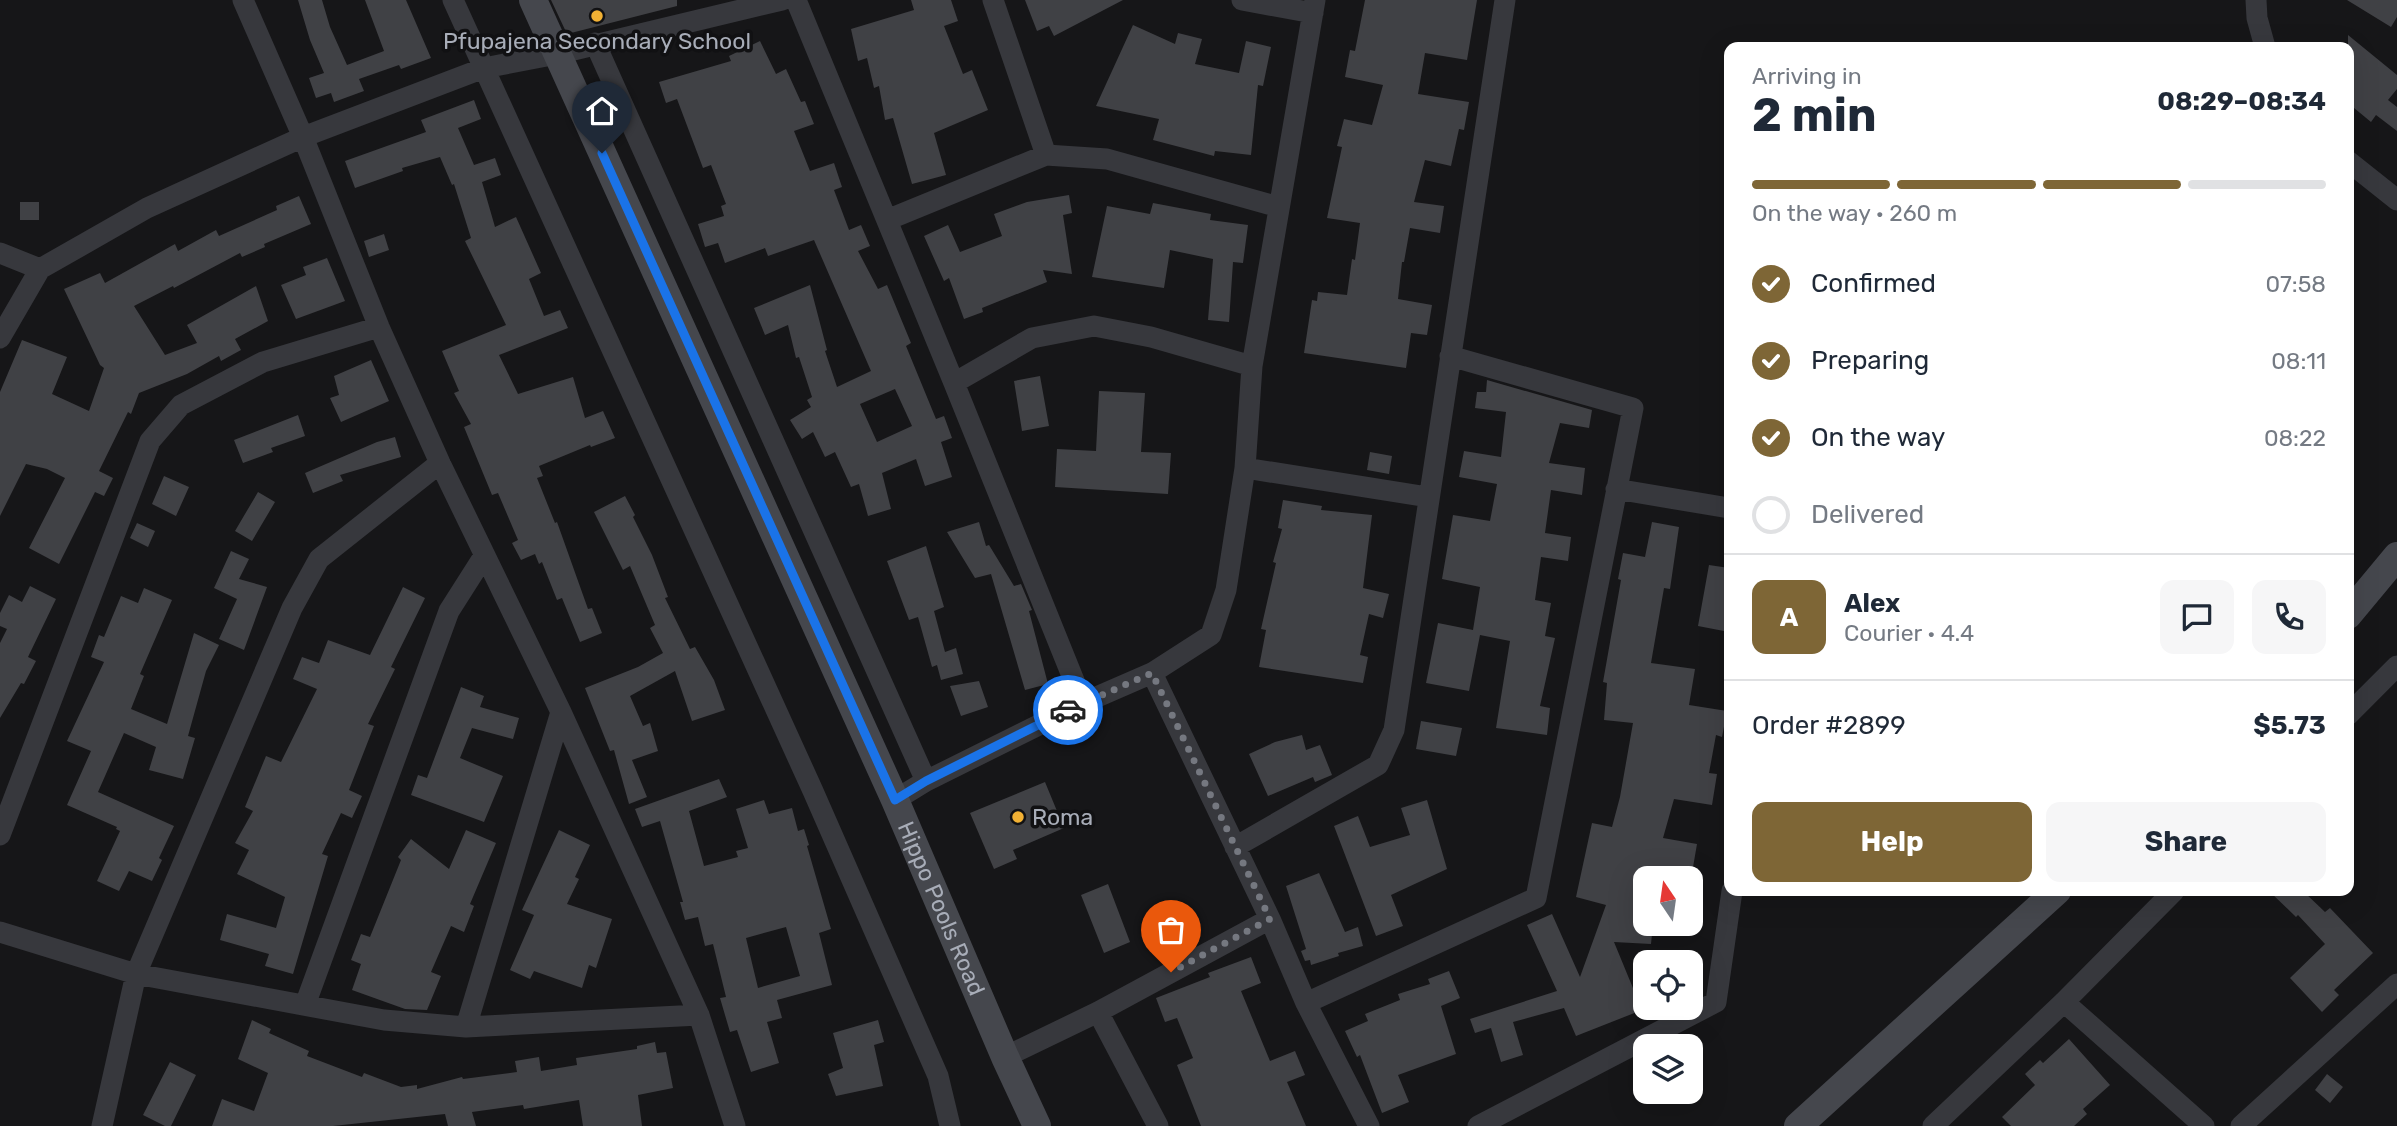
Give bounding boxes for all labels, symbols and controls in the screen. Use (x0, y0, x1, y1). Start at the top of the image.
marker: Pfupajena Secondary School (589, 8, 605, 24)
place label: Pfupajena Secondary School (443, 27, 751, 55)
text: Arriving in (1752, 62, 1862, 90)
pin (572, 81, 632, 153)
text: 08:29–08:34 (2157, 86, 2326, 117)
text: 2 min (1752, 88, 1877, 143)
icon: home (583, 92, 621, 130)
text: On the way · 260 m (1752, 199, 1957, 227)
icon: check (1752, 265, 1790, 303)
text: Confirmed (1811, 268, 1936, 299)
text: 07:58 (2265, 270, 2326, 298)
icon: check (1752, 342, 1790, 380)
text: Preparing (1811, 345, 1929, 376)
text: 08:11 (2271, 347, 2326, 375)
icon: check (1752, 419, 1790, 457)
text: On the way (1811, 422, 1945, 453)
text: 08:22 (2264, 424, 2326, 452)
text: Delivered (1811, 499, 1924, 530)
button: chat (2160, 580, 2234, 654)
button: phone (2252, 580, 2326, 654)
text: Alex (1844, 588, 1900, 619)
text: A (1780, 602, 1798, 633)
text: Courier · 4.4 (1844, 619, 1974, 647)
courier (1033, 675, 1103, 745)
icon: car (1049, 691, 1087, 729)
text: Order #2899 (1752, 710, 1906, 741)
text: $5.73 (2253, 710, 2326, 741)
button: Help (1752, 802, 2032, 882)
button: Share (2046, 802, 2326, 882)
place label: Roma (1032, 803, 1093, 831)
marker: Roma (1010, 809, 1026, 825)
street label: Hippo Pools Road (892, 817, 991, 1000)
north arrow (1633, 866, 1703, 936)
map controls (1633, 866, 1703, 1104)
pin (1141, 900, 1201, 972)
icon: bag (1152, 911, 1190, 949)
button: locate (1633, 950, 1703, 1020)
button: layers (1633, 1034, 1703, 1104)

